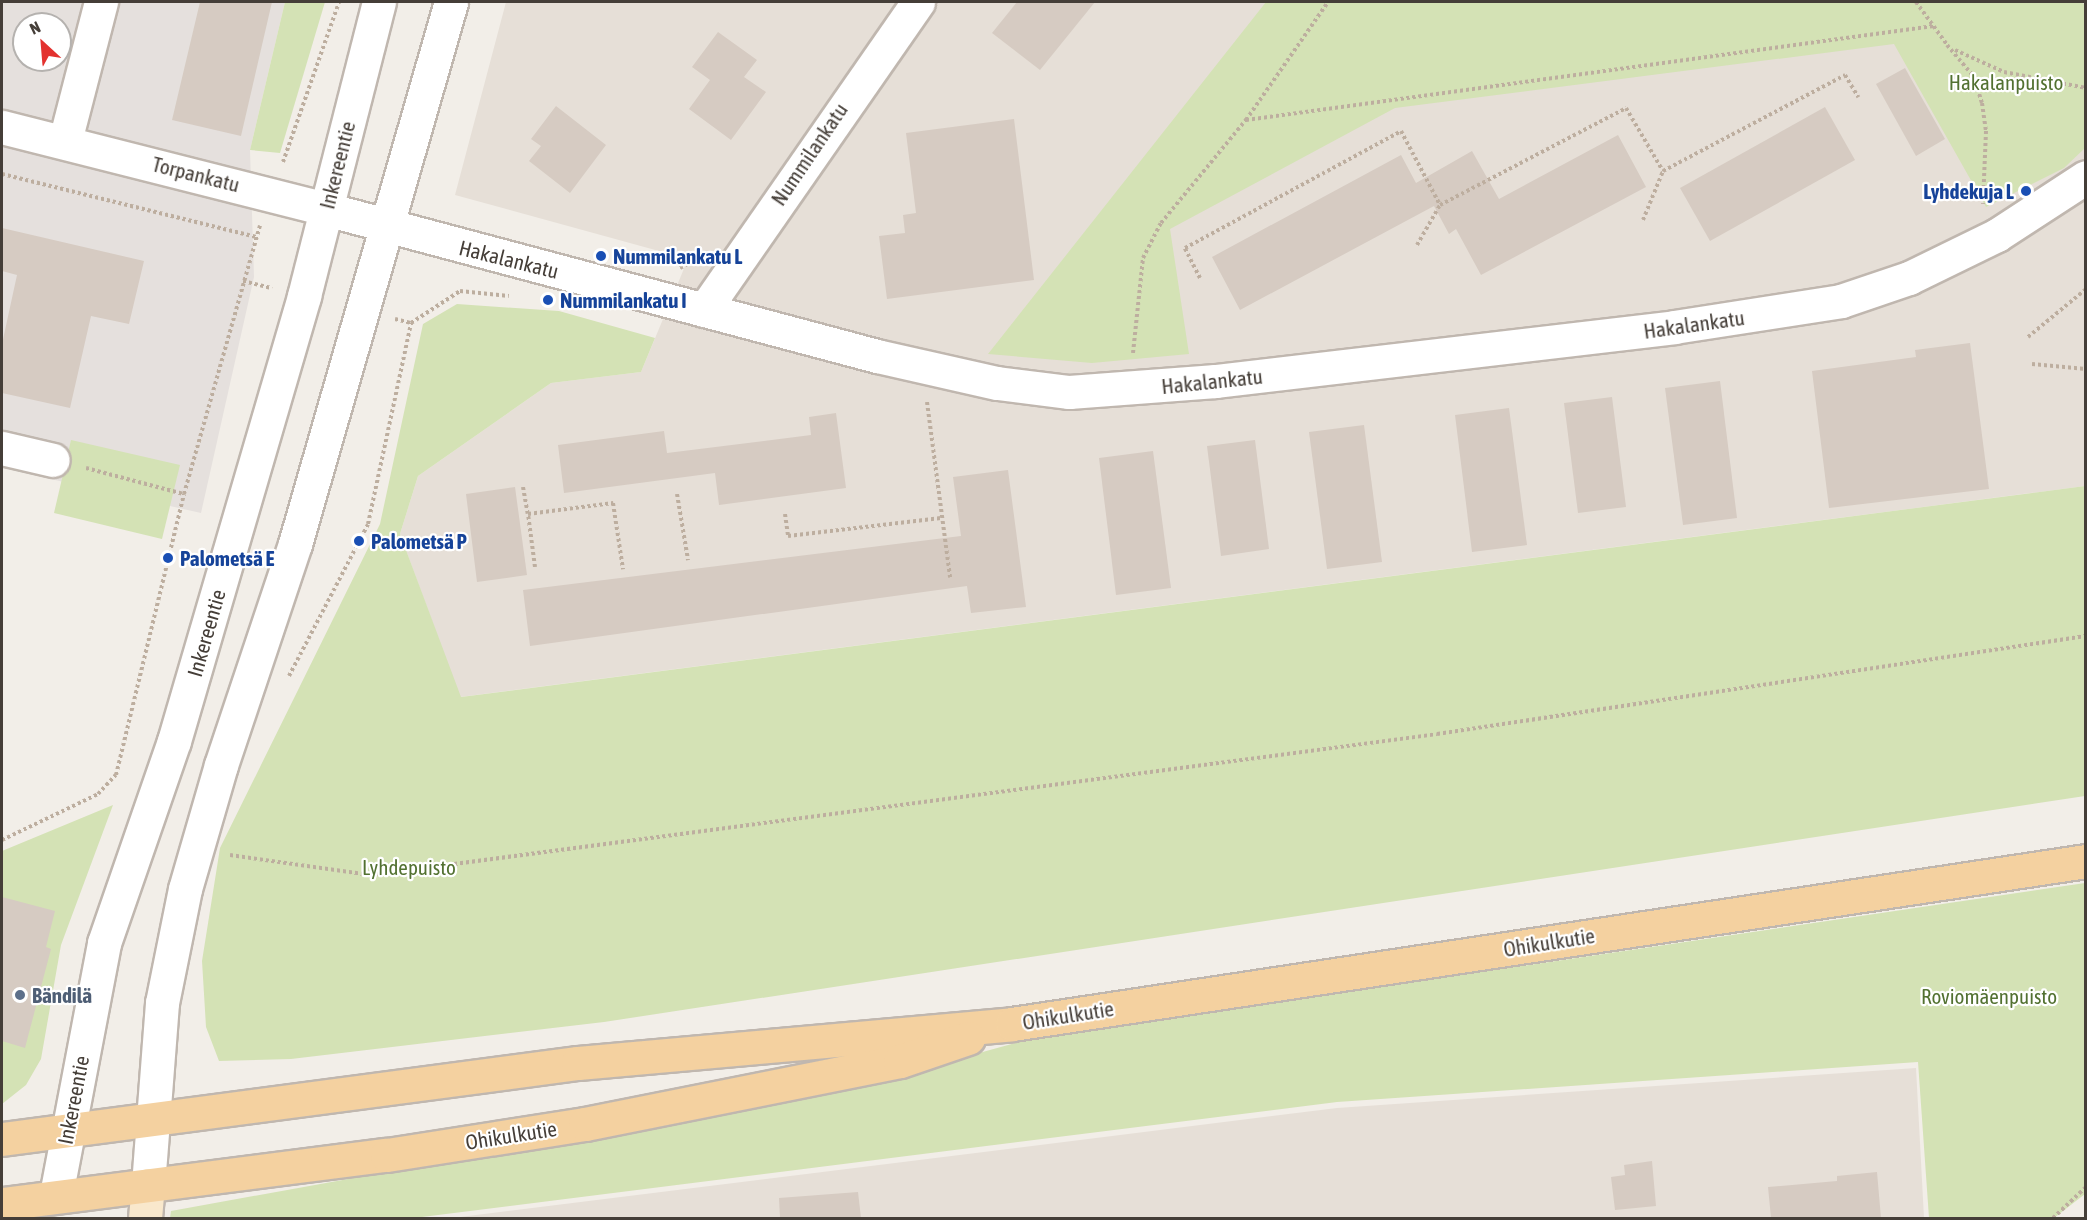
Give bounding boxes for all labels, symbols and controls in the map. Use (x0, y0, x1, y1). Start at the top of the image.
north arrow (12, 12, 72, 72)
text: N (27, 17, 43, 38)
park label: Hakalanpuisto (1949, 69, 2063, 95)
street label: Nummilankatu (765, 98, 853, 210)
street label: Inkereentie (314, 118, 360, 212)
street label: Torpankatu (150, 151, 242, 197)
place label: Lyhdekuja L (1923, 178, 2014, 204)
marker: Lyhdekuja L (2019, 184, 2033, 198)
street label: Hakalankatu (457, 234, 561, 284)
place label: Nummilankatu L (613, 243, 742, 269)
marker: Nummilankatu L (594, 249, 608, 263)
place label: Nummilankatu I (560, 287, 687, 313)
marker: Nummilankatu I (541, 293, 555, 307)
street label: Hakalankatu (1642, 304, 1746, 344)
street label: Hakalankatu (1160, 363, 1264, 399)
place label: Palometsä P (371, 528, 467, 554)
marker: Palometsä P (352, 534, 366, 548)
place label: Palometsä E (180, 545, 275, 571)
marker: Palometsä E (161, 551, 175, 565)
street label: Inkereentie (182, 586, 230, 680)
park label: Lyhdepuisto (362, 854, 456, 880)
street label: Ohikulkutie (1502, 922, 1596, 962)
place label: Bändilä (32, 982, 92, 1008)
park label: Roviomäenpuisto (1921, 983, 2057, 1009)
marker: Bändilä (13, 988, 27, 1002)
street label: Ohikulkutie (1021, 995, 1115, 1035)
street label: Inkereentie (52, 1054, 94, 1146)
street label: Ohikulkutie (464, 1115, 558, 1155)

